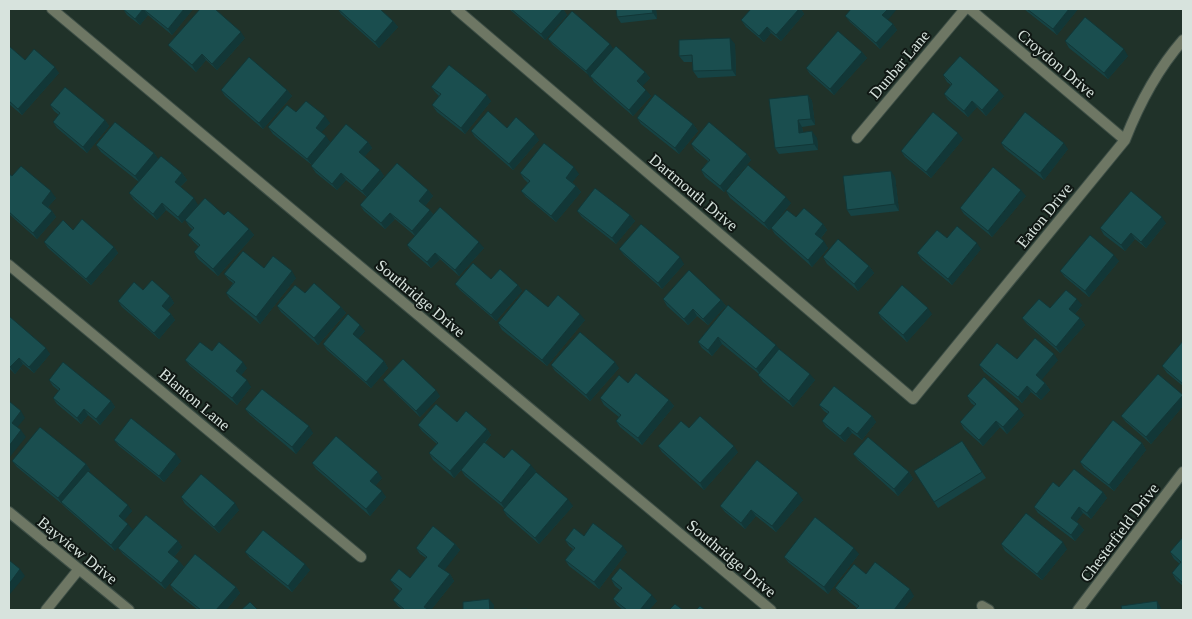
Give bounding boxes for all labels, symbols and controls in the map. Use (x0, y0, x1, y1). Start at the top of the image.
street label: Croydon Drive (1014, 26, 1099, 102)
street label: Dunbar Lane (866, 27, 933, 102)
street label: Dartmouth Drive (646, 151, 741, 234)
street label: Eaton Drive (1013, 180, 1075, 251)
street label: Southridge Drive (372, 256, 469, 341)
street label: Blanton Lane (156, 365, 233, 434)
street label: Chesterfield Drive (1077, 480, 1162, 585)
street label: Bayview Drive (34, 513, 121, 588)
street label: Southridge Drive (683, 516, 780, 601)

